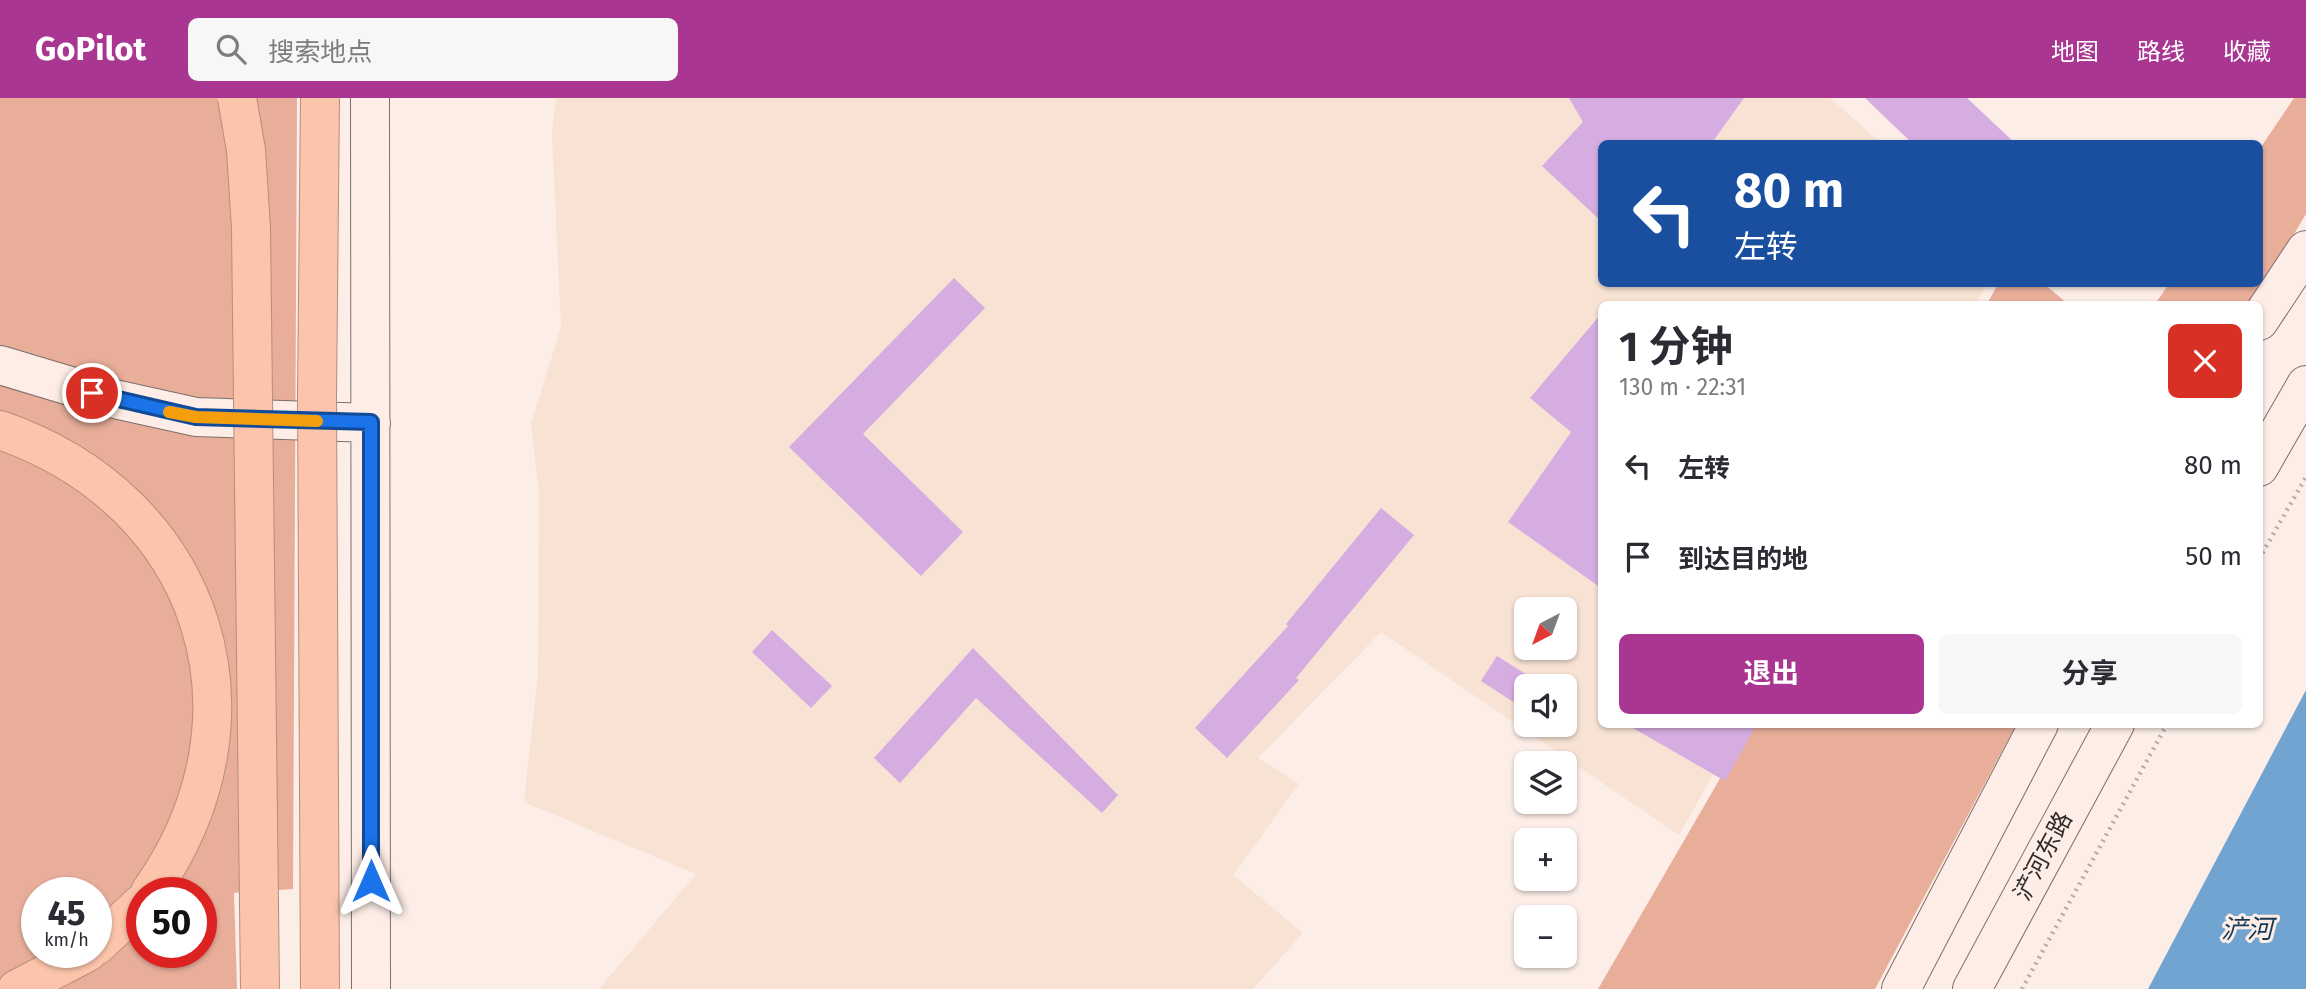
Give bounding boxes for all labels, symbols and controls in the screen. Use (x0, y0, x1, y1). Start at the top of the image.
search box (188, 18, 678, 81)
text: GoPilot (35, 29, 146, 69)
icon: search (212, 30, 250, 68)
text: 搜索地点 (268, 37, 372, 68)
text: 地图 (2051, 38, 2099, 66)
text: 路线 (2137, 38, 2185, 66)
text: 收藏 (2223, 38, 2271, 66)
text: 80 m (1734, 161, 1844, 220)
icon: left (1619, 168, 1710, 259)
text: 左转 (1734, 228, 1798, 266)
text: 1 分钟 (1619, 322, 1732, 372)
button: close (2168, 324, 2242, 398)
pin (62, 363, 122, 423)
text: 130 m · 22:31 (1619, 373, 1746, 401)
icon: arrive (73, 374, 111, 412)
icon: left (1619, 447, 1657, 485)
text: 80 m (2184, 450, 2242, 481)
text: 左转 (1678, 453, 1730, 484)
icon: arrive (1619, 538, 1657, 576)
text: 50 m (2185, 541, 2242, 572)
text: 到达目的地 (1678, 544, 1808, 575)
north arrow (1514, 597, 1577, 660)
map controls (1514, 597, 1577, 968)
button: 退出 (1619, 634, 1924, 714)
button: 分享 (1938, 634, 2242, 714)
button: sound (1514, 674, 1577, 737)
button: layers (1514, 751, 1577, 814)
street label: 浐河东路 (2008, 807, 2078, 905)
button: + (1514, 828, 1577, 891)
position arrow (334, 844, 408, 918)
speed limit sign: 50 (126, 877, 217, 968)
text: 45 (47, 892, 86, 934)
button: − (1514, 905, 1577, 968)
water label: 浐河 (2221, 914, 2278, 945)
text: km/h (44, 929, 89, 951)

